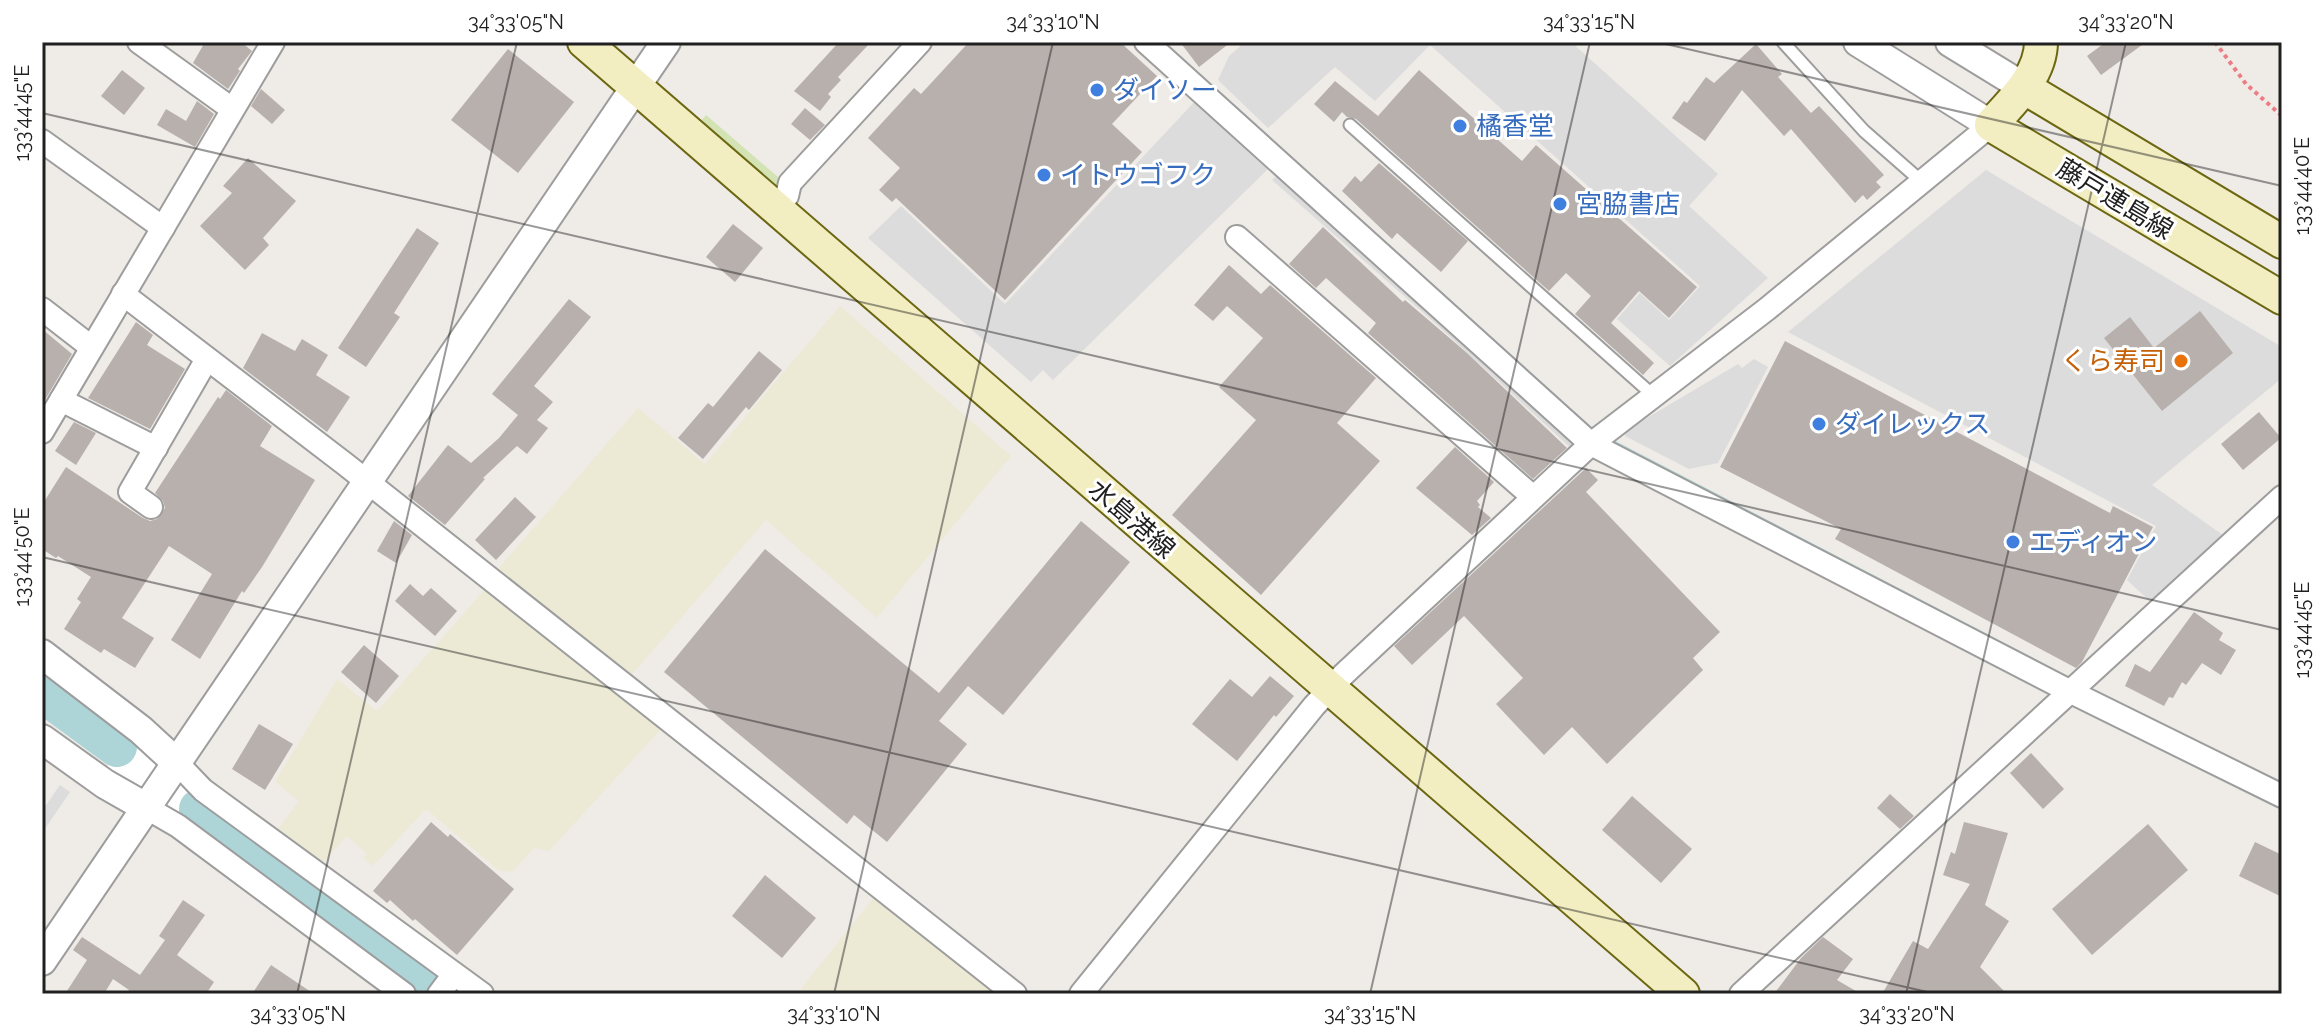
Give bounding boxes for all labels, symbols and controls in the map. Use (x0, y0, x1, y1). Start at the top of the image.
text: 34°33'05"N (468, 10, 564, 34)
text: 34°33'10"N (1006, 10, 1100, 34)
text: 34°33'15"N (1543, 10, 1635, 34)
text: 34°33'20"N (2078, 10, 2174, 34)
text: 133°44'45"E (10, 64, 34, 162)
place label: ダイソー (1113, 75, 1217, 105)
marker: ダイソー (1088, 81, 1106, 99)
place label: 橘香堂 (1476, 111, 1554, 141)
marker: 橘香堂 (1451, 117, 1469, 135)
text: 133°44'40"E (2290, 137, 2314, 235)
street label: 藤戸連島線 (2052, 153, 2178, 245)
place label: イトウゴフク (1060, 160, 1216, 190)
marker: イトウゴフク (1035, 166, 1053, 184)
place label: 宮脇書店 (1576, 189, 1680, 219)
marker: 宮脇書店 (1551, 195, 1569, 213)
place label: くら寿司 (2061, 346, 2165, 376)
marker: くら寿司 (2172, 352, 2190, 370)
place label: ダイレックス (1835, 409, 1990, 439)
marker: ダイレックス (1810, 415, 1828, 433)
street label: 水島港線 (1083, 474, 1181, 564)
text: 133°44'50"E (10, 507, 34, 607)
place label: エディオン (2029, 527, 2157, 557)
marker: エディオン (2004, 533, 2022, 551)
text: 133°44'45"E (2290, 581, 2314, 679)
text: 34°33'05"N (250, 1002, 346, 1026)
text: 34°33'10"N (787, 1002, 881, 1026)
text: 34°33'15"N (1324, 1002, 1416, 1026)
text: 34°33'20"N (1859, 1002, 1955, 1026)

